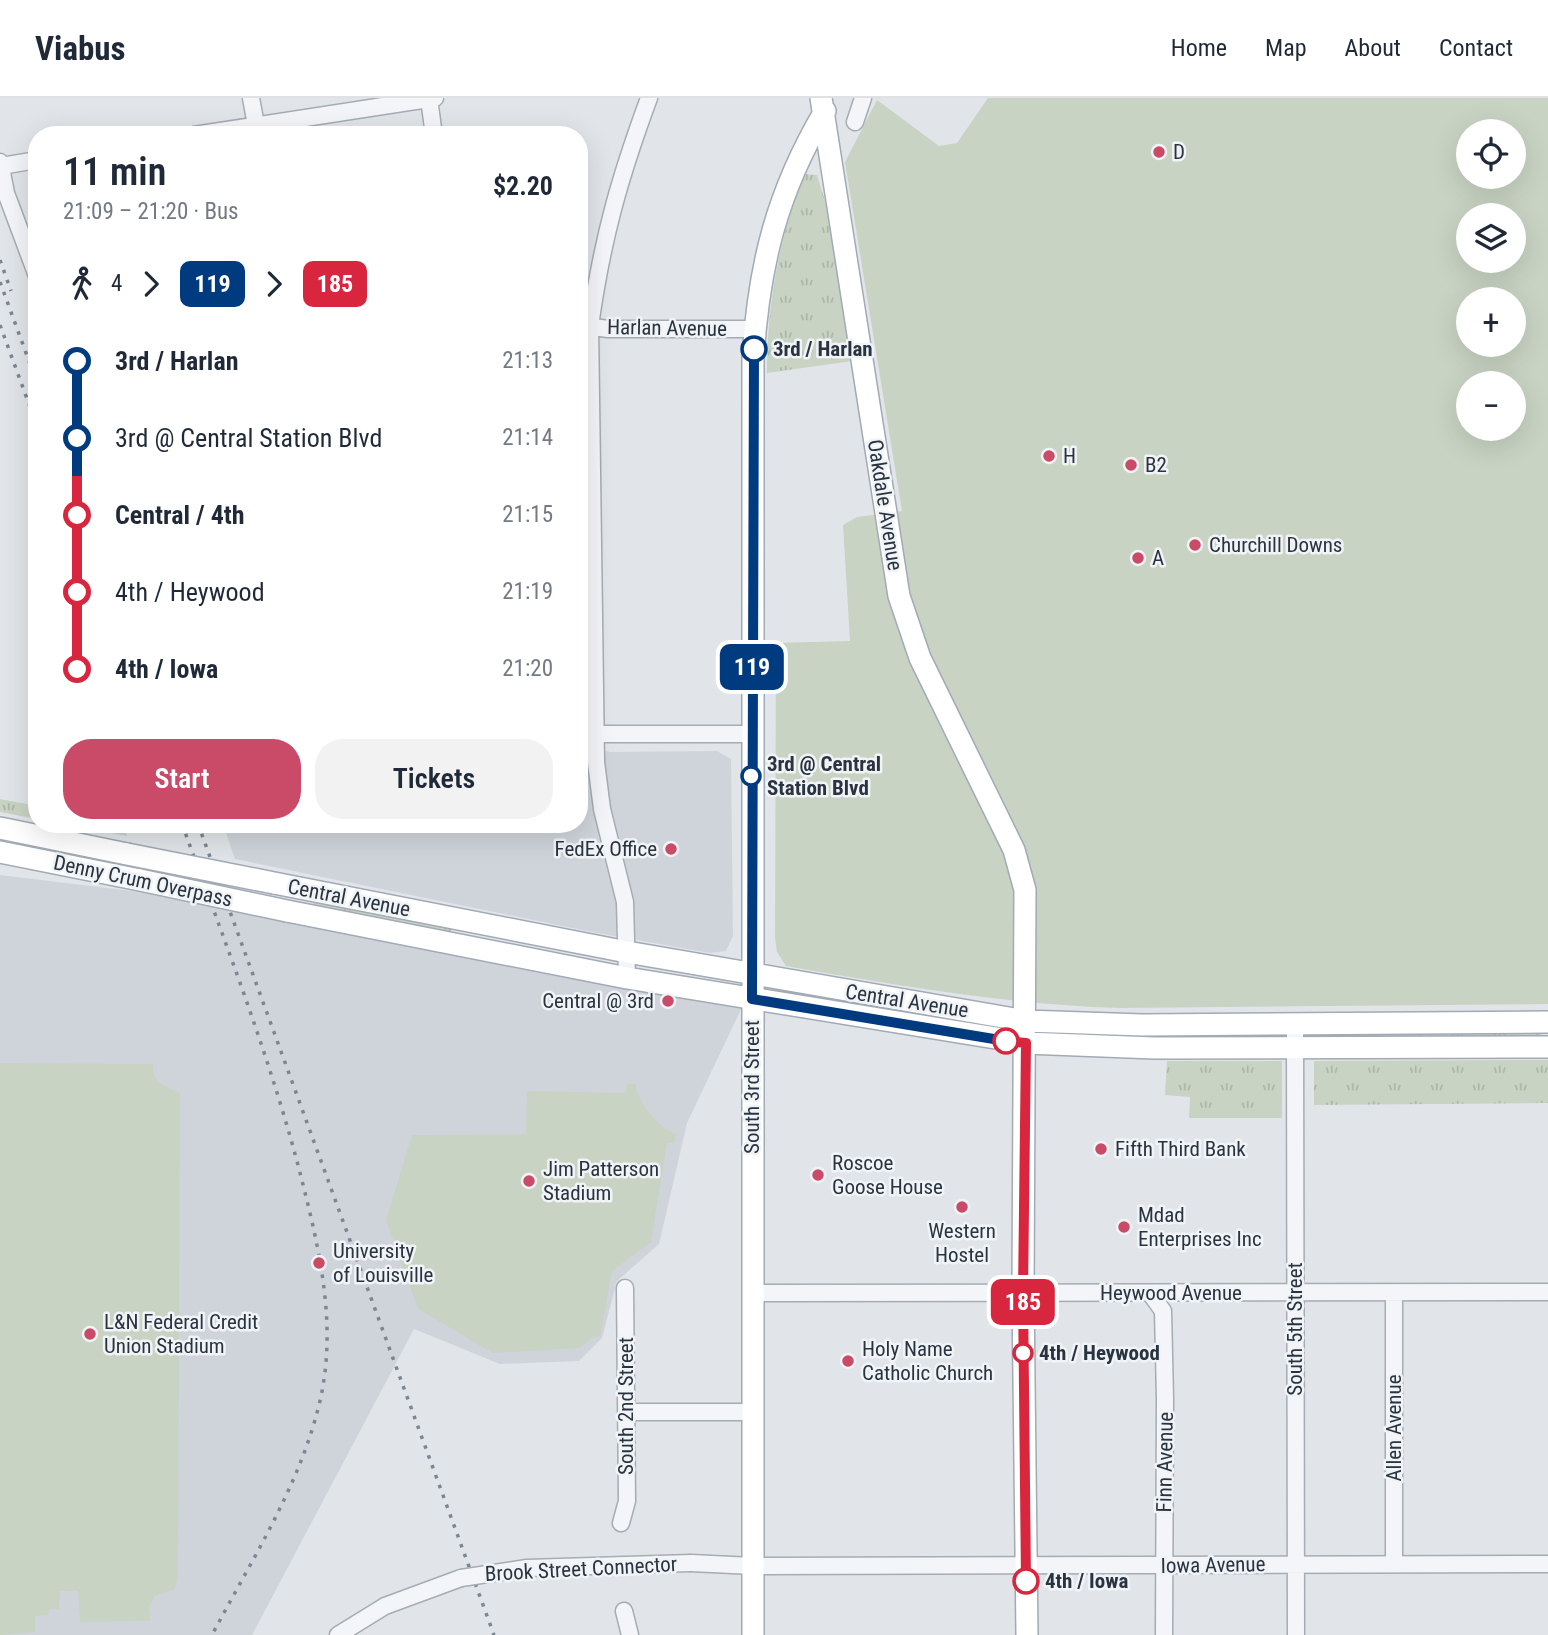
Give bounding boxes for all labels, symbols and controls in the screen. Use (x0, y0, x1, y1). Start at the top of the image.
text: Viabus (35, 29, 125, 68)
text: Home (1171, 34, 1227, 62)
text: Map (1265, 34, 1307, 62)
text: About (1345, 34, 1401, 62)
text: Contact (1439, 34, 1513, 62)
map controls (1456, 119, 1526, 441)
button: locate (1456, 119, 1526, 189)
place label: D (1173, 140, 1185, 164)
marker: D (1151, 144, 1167, 160)
text: 11 min (63, 150, 166, 194)
text: $2.20 (493, 171, 553, 201)
text: 21:09 – 21:20 · Bus (63, 198, 239, 225)
button: layers (1456, 203, 1526, 273)
icon: walk (63, 265, 101, 303)
icon: forward (132, 265, 170, 303)
icon: forward (255, 265, 293, 303)
text: 4 (111, 270, 122, 297)
text: 119 (194, 270, 231, 298)
text: 185 (317, 270, 353, 298)
button: + (1456, 287, 1526, 357)
street label: Harlan Avenue (607, 315, 727, 341)
marker: 3rd / Harlan (741, 336, 767, 362)
place label: 3rd / Harlan (773, 337, 873, 361)
text: 3rd / Harlan (115, 346, 238, 376)
text: 21:13 (502, 347, 553, 374)
button: − (1456, 371, 1526, 441)
text: 3rd @ Central Station Blvd (115, 423, 382, 453)
text: 21:14 (502, 424, 553, 451)
street label: Oakdale Avenue (863, 438, 907, 572)
place label: H (1063, 444, 1076, 468)
marker: H (1041, 448, 1057, 464)
place label: B2 (1145, 453, 1167, 477)
marker: B2 (1123, 457, 1139, 473)
text: Central / 4th (115, 500, 245, 530)
text: 21:15 (502, 501, 553, 528)
place label: Churchill Downs (1209, 533, 1342, 557)
marker: Churchill Downs (1187, 537, 1203, 553)
place label: A (1152, 546, 1164, 570)
marker: A (1130, 550, 1146, 566)
text: 4th / Heywood (115, 577, 265, 607)
text: 21:19 (502, 578, 553, 605)
line badge: 119 (712, 644, 792, 690)
text: 119 (734, 653, 770, 681)
text: 4th / Iowa (115, 654, 218, 684)
text: 21:20 (502, 655, 553, 682)
button: Start (63, 739, 301, 819)
button: Tickets (315, 739, 553, 819)
place label: 3rd @ Central Station Blvd (767, 752, 881, 800)
marker: 3rd @ Central Station Blvd (741, 766, 761, 786)
place label: FedEx Office (555, 837, 657, 861)
marker: FedEx Office (663, 841, 679, 857)
street label: Denny Crum Overpass (51, 850, 235, 912)
street label: Central Avenue (286, 874, 412, 922)
street label: Central Avenue (844, 979, 970, 1023)
place label: Central @ 3rd (542, 989, 654, 1013)
marker: Central @ 3rd (660, 993, 676, 1009)
street label: South 3rd Street (740, 1020, 764, 1154)
unlabelled marker (993, 1028, 1019, 1054)
place label: Fifth Third Bank (1115, 1137, 1246, 1161)
marker: Fifth Third Bank (1093, 1141, 1109, 1157)
place label: Roscoe Goose House (832, 1151, 943, 1199)
place label: Jim Patterson Stadium (543, 1157, 659, 1205)
marker: Roscoe Goose House (810, 1167, 826, 1183)
marker: Jim Patterson Stadium (521, 1173, 537, 1189)
marker: Western Hostel (954, 1199, 970, 1215)
place label: Mdad Enterprises Inc (1138, 1203, 1262, 1251)
place label: Western Hostel (928, 1219, 996, 1267)
marker: Mdad Enterprises Inc (1116, 1219, 1132, 1235)
place label: University of Louisville (333, 1239, 434, 1287)
marker: University of Louisville (311, 1255, 327, 1271)
street label: South 5th Street (1283, 1262, 1307, 1396)
line badge: 185 (983, 1279, 1063, 1325)
street label: Heywood Avenue (1100, 1281, 1242, 1305)
text: 185 (1005, 1288, 1041, 1316)
place label: L&N Federal Credit Union Stadium (104, 1310, 258, 1358)
marker: L&N Federal Credit Union Stadium (82, 1326, 98, 1342)
street label: South 2nd Street (614, 1337, 638, 1475)
place label: Holy Name Catholic Church (862, 1337, 993, 1385)
place label: 4th / Heywood (1039, 1341, 1160, 1365)
marker: 4th / Heywood (1013, 1343, 1033, 1363)
marker: Holy Name Catholic Church (840, 1353, 856, 1369)
street label: Allen Avenue (1382, 1374, 1406, 1482)
street label: Finn Avenue (1152, 1411, 1178, 1512)
street label: Brook Street Connector (484, 1552, 678, 1586)
street label: Iowa Avenue (1160, 1552, 1266, 1578)
marker: 4th / Iowa (1013, 1568, 1039, 1594)
place label: 4th / Iowa (1045, 1569, 1128, 1593)

